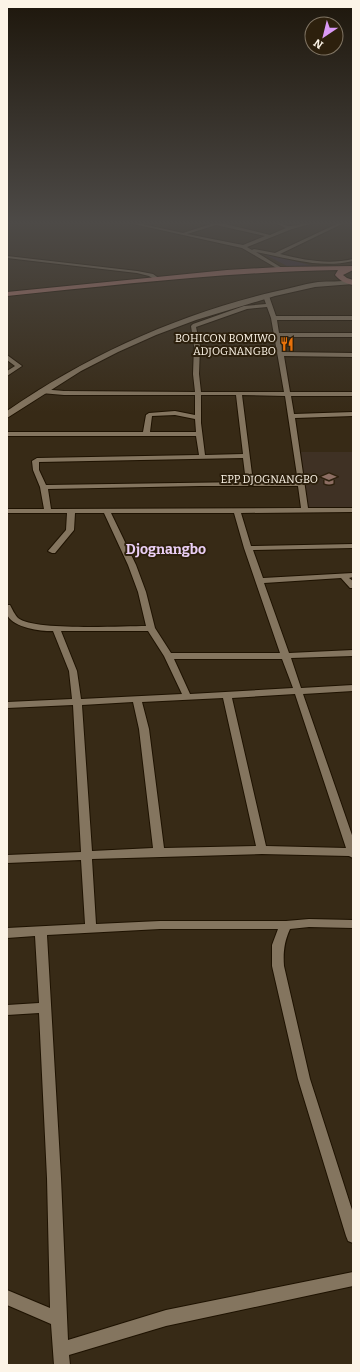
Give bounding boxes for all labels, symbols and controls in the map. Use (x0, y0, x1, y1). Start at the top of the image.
north arrow (304, 16, 344, 56)
text: N (311, 36, 326, 52)
place label: BOHICON BOMIWO ADJOGNANGBO (175, 332, 276, 358)
restaurant icon: BOHICON BOMIWO ADJOGNANGBO (279, 336, 295, 352)
school or university icon: EPP DJOGNANGBO (321, 471, 337, 487)
place label: EPP DJOGNANGBO (221, 473, 318, 486)
district label: Djognangbo (126, 541, 206, 558)

